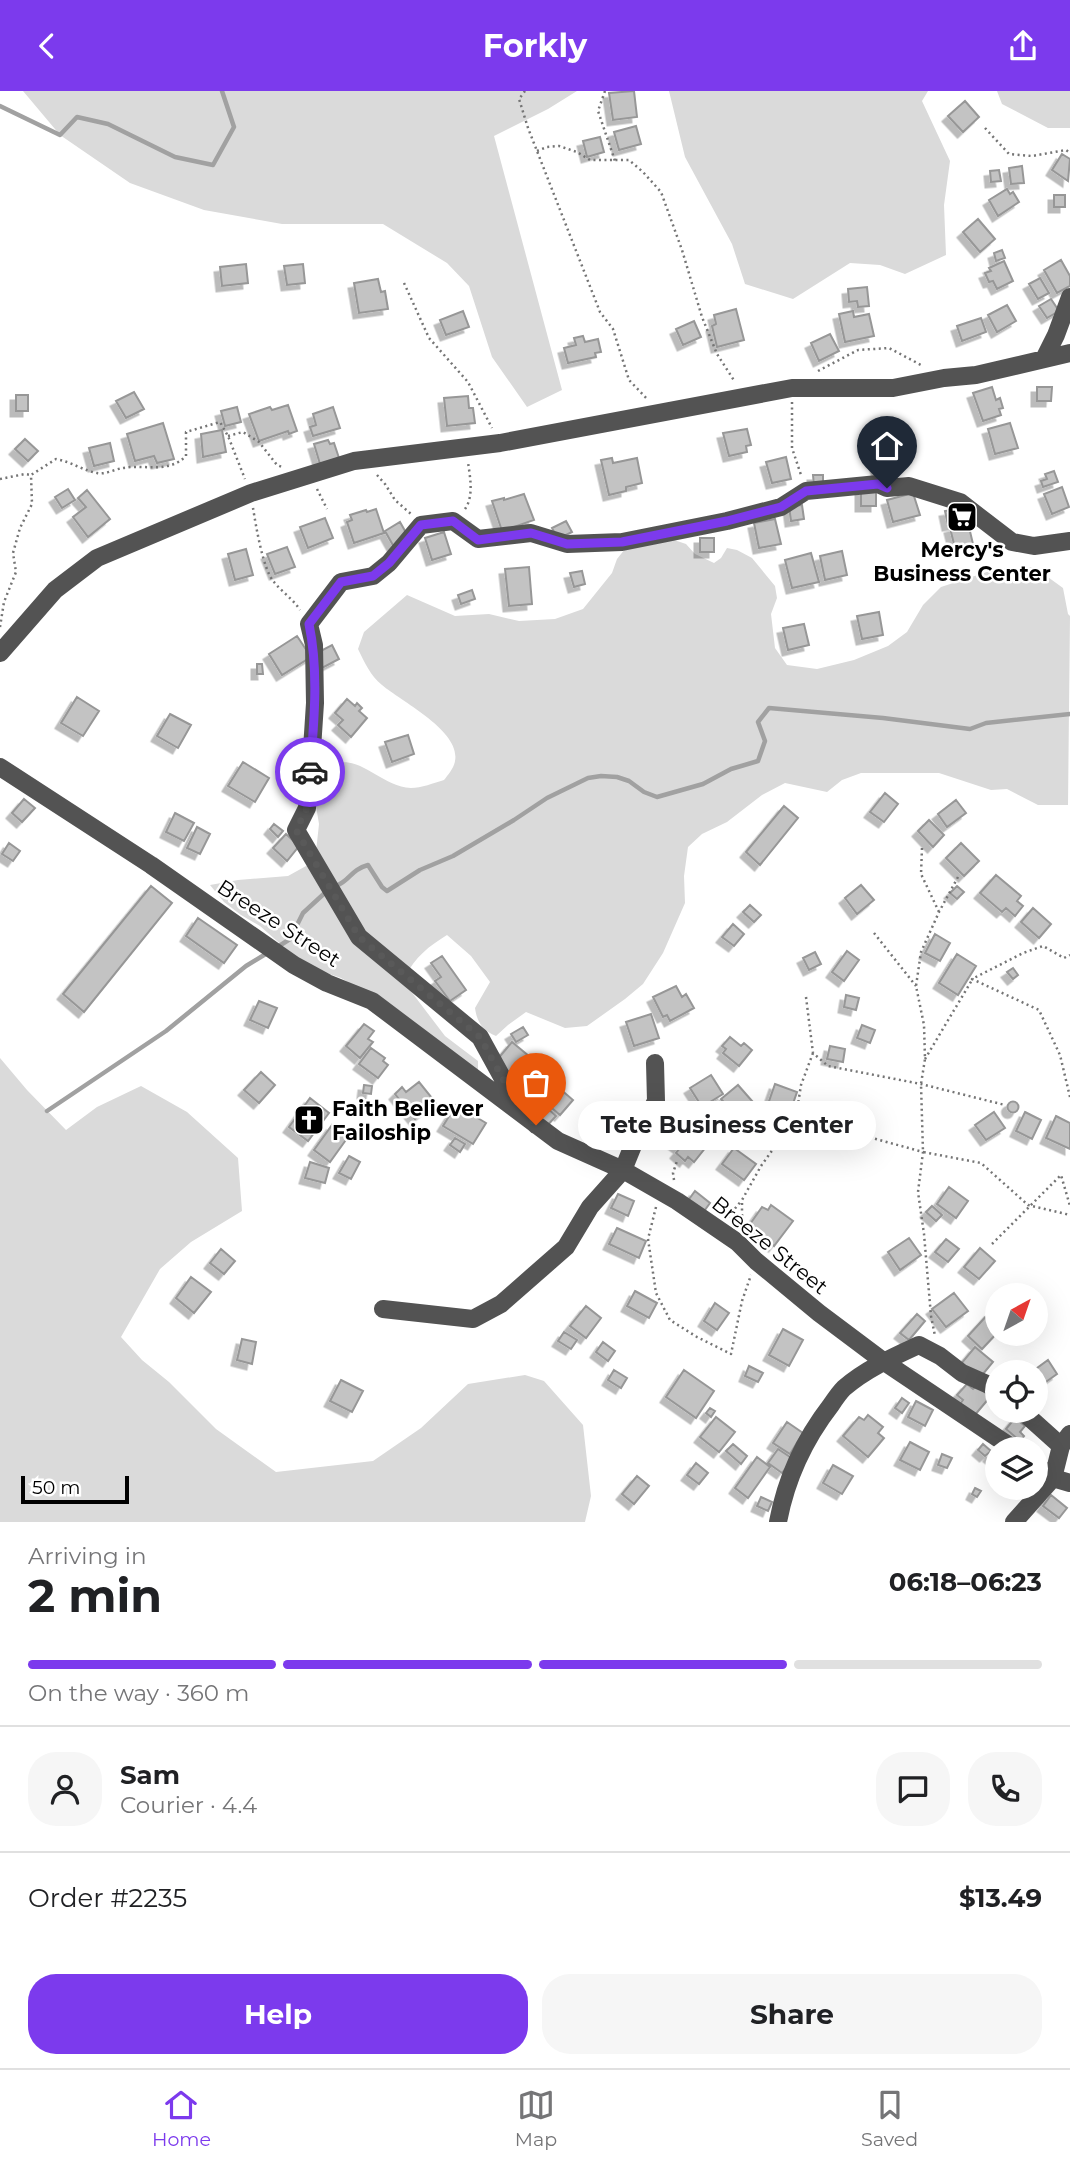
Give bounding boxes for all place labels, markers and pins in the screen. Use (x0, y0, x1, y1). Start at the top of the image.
pin (857, 416, 917, 488)
supermarket icon: Mercy's Business Center (945, 500, 979, 534)
place label: Mercy's Business Center (873, 537, 1051, 586)
pin (506, 1053, 566, 1125)
place label: Faith Believer Failoship (332, 1096, 484, 1145)
callout: Tete Business Center (578, 1101, 876, 1149)
church icon: Faith Believer Failoship (292, 1103, 326, 1137)

